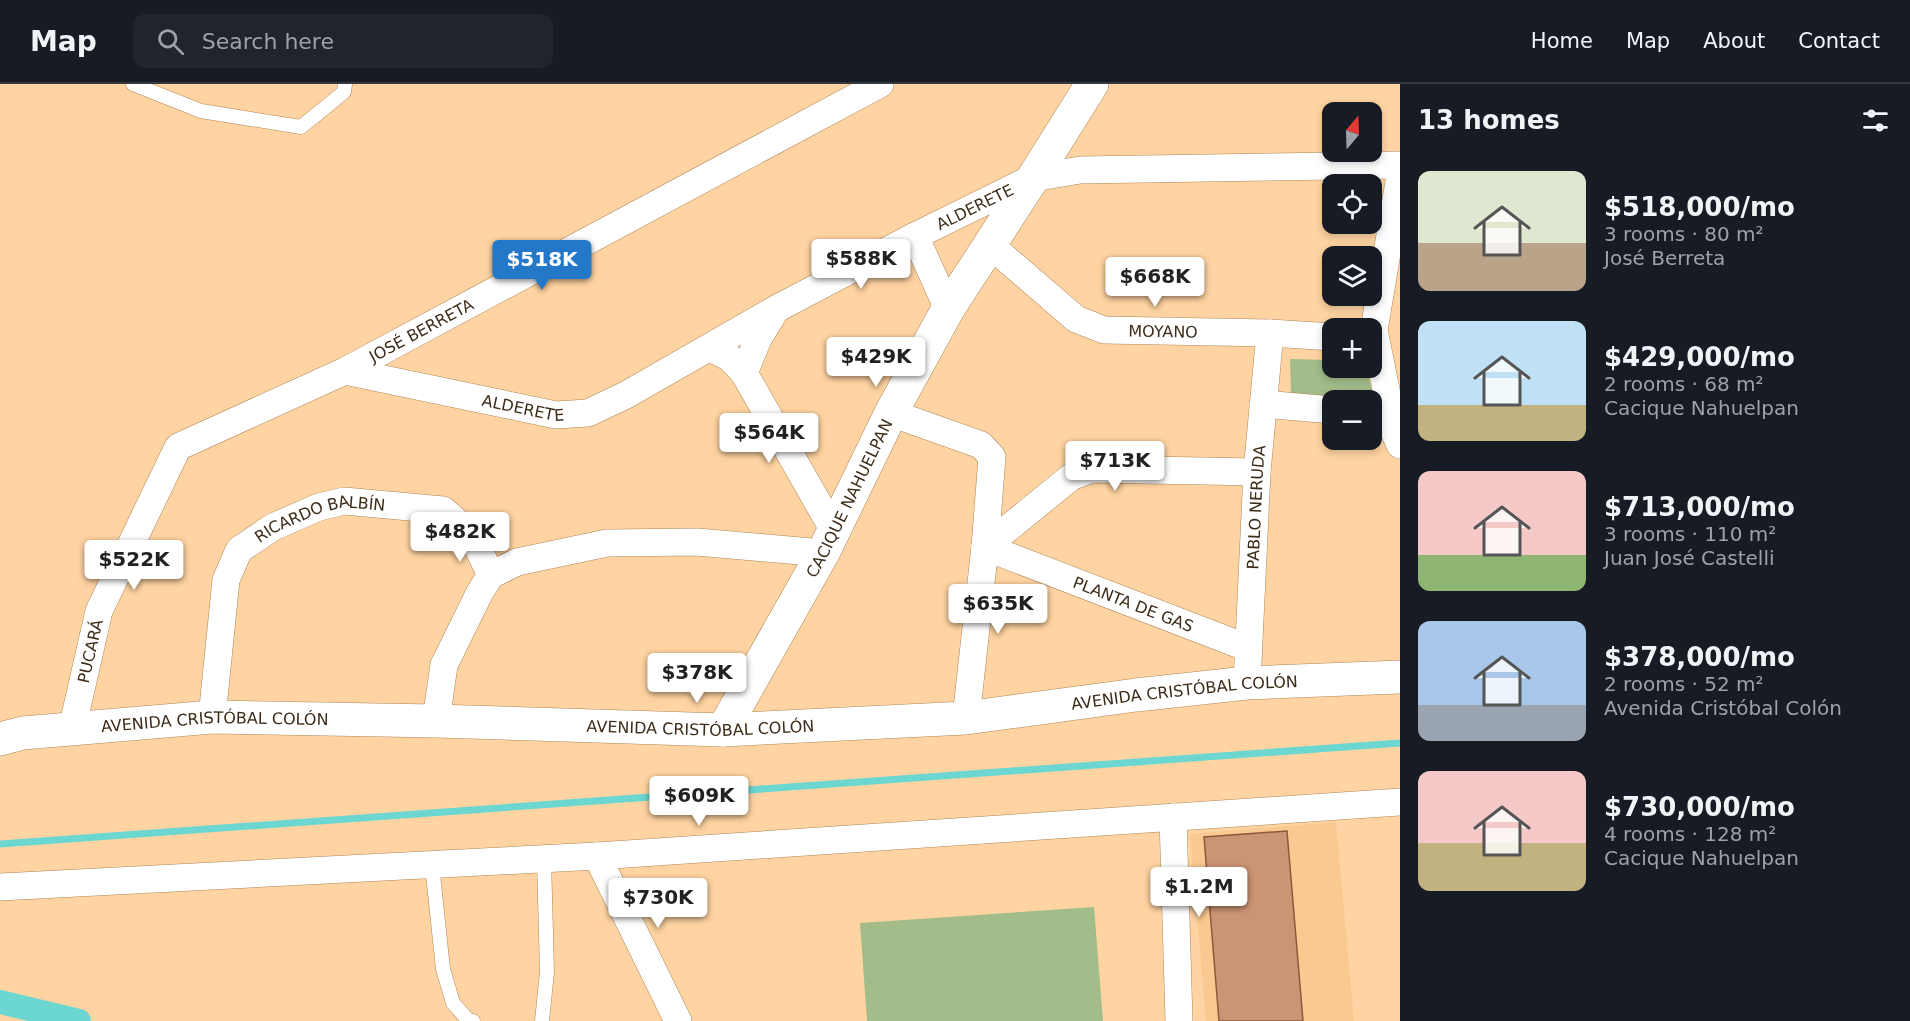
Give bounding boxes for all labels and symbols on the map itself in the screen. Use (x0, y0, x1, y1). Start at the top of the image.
north arrow (1322, 102, 1382, 162)
street label: ALDERETE (933, 180, 1016, 234)
pin: $588K (819, 239, 903, 290)
pin: $518K (500, 240, 584, 291)
pin: $668K (1113, 257, 1197, 308)
street label: JOSÉ BERRETA (365, 295, 477, 367)
street label: MOYANO (1128, 321, 1198, 342)
pin: $429K (834, 337, 918, 388)
street label: ALDERETE (480, 391, 565, 425)
pin: $564K (727, 413, 811, 464)
street label: CACIQUE NAHUELPAN (802, 416, 897, 581)
pin: $713K (1073, 441, 1157, 492)
street label: PABLO NERUDA (1243, 444, 1269, 570)
street label: RICARDO BALBÍN (251, 491, 386, 547)
pin: $482K (418, 512, 502, 563)
pin: $522K (92, 540, 176, 591)
street label: PLANTA DE GAS (1070, 573, 1196, 636)
pin: $635K (956, 584, 1040, 635)
street label: PUCARÁ (74, 617, 107, 685)
pin: $378K (655, 653, 739, 704)
street label: AVENIDA CRISTÓBAL COLÓN (1070, 672, 1298, 714)
street label: AVENIDA CRISTÓBAL COLÓN (100, 708, 329, 736)
street label: AVENIDA CRISTÓBAL COLÓN (586, 717, 815, 740)
pin: $609K (657, 776, 741, 827)
pin: $1.2M (1157, 867, 1241, 918)
pin: $730K (616, 878, 700, 929)

